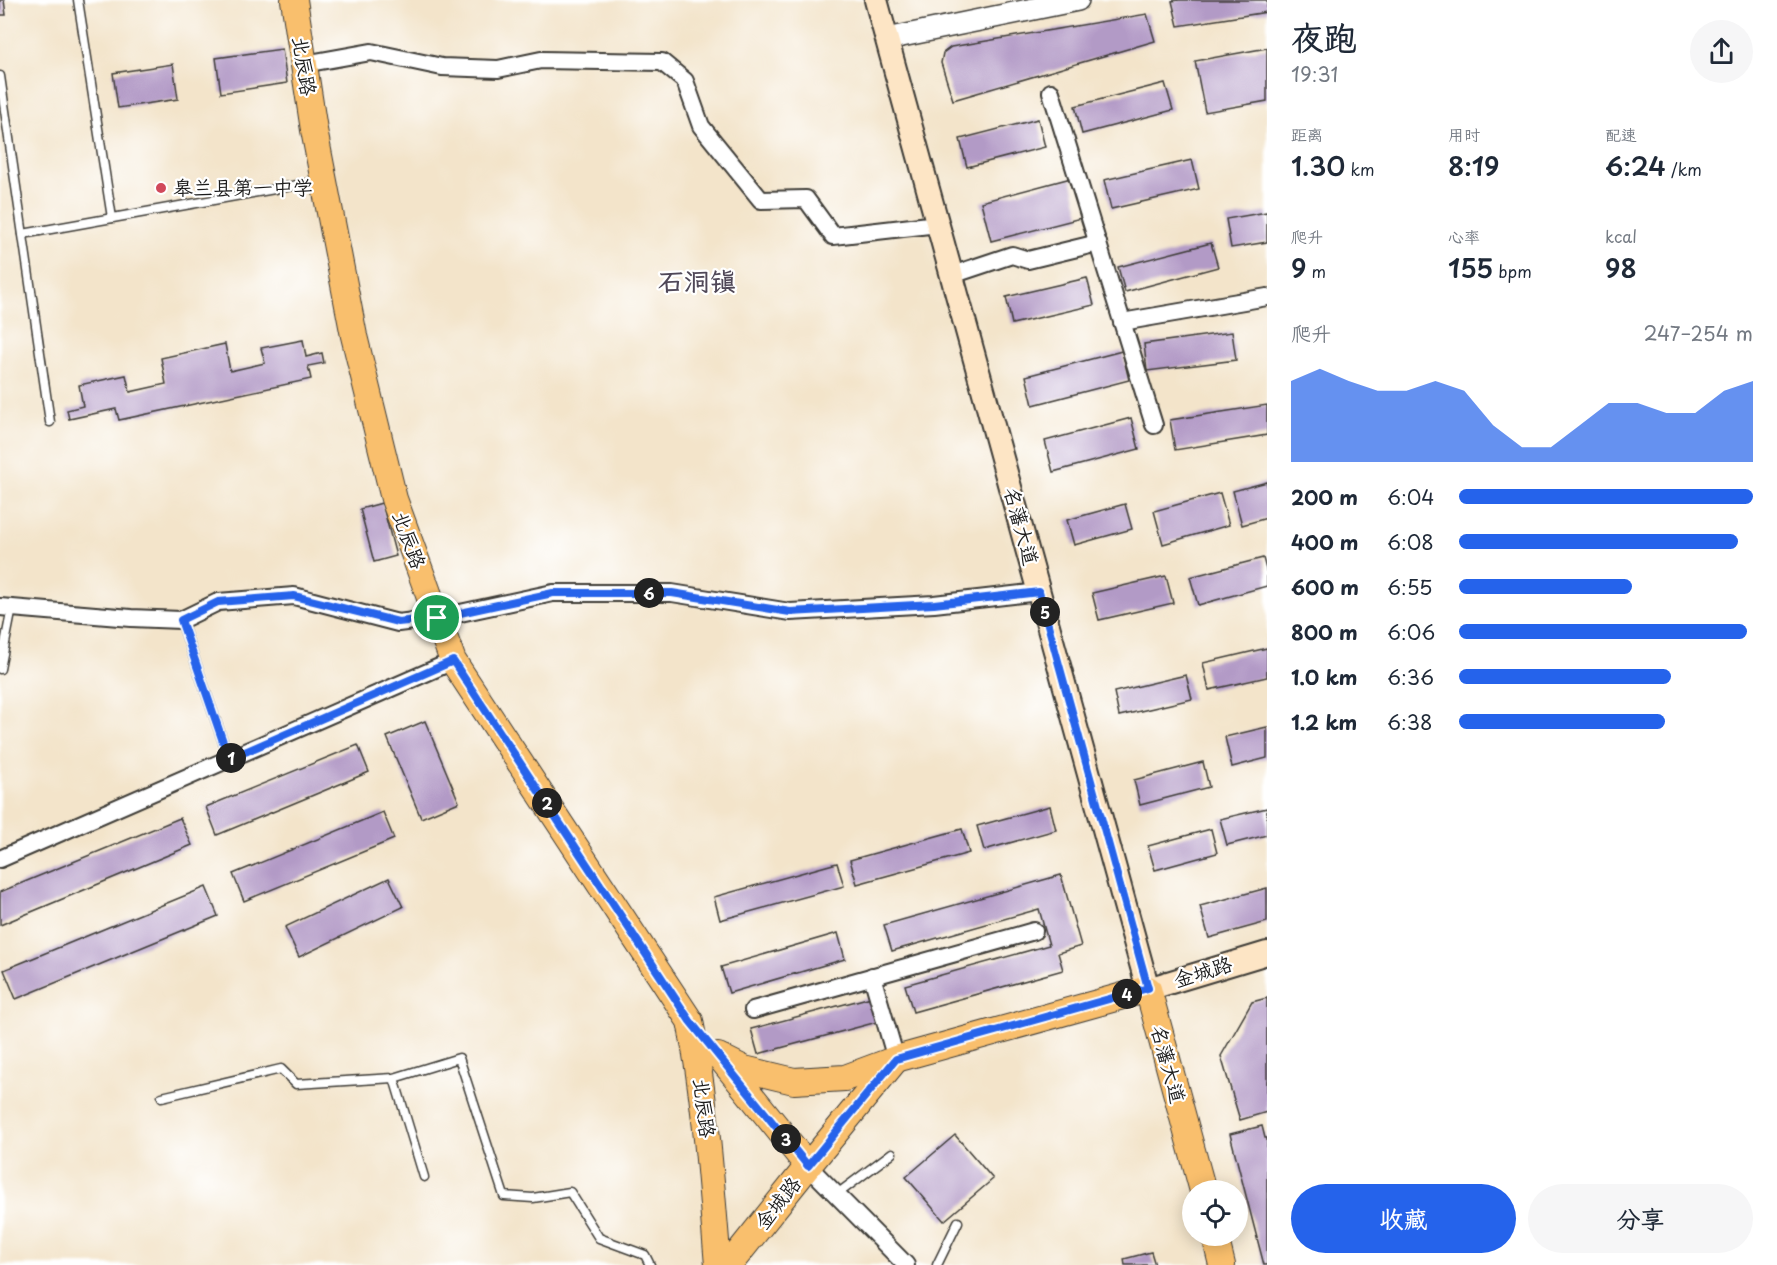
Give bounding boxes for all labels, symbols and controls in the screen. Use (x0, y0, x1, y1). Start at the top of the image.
text: 夜跑 (1291, 11, 1357, 61)
button: share (1690, 20, 1753, 83)
street label: 北辰路 (285, 34, 325, 99)
text: 19:31 (1291, 59, 1338, 89)
text: 距离 (1291, 122, 1323, 146)
text: 用时 (1448, 122, 1480, 146)
text: 配速 (1605, 122, 1637, 146)
text: 1.30 (1291, 146, 1345, 185)
text: 8:19 (1448, 146, 1499, 185)
text: 6:24 (1605, 146, 1666, 185)
text: km (1345, 157, 1374, 181)
text: /km (1666, 157, 1702, 181)
place label: 皋兰县第一中学 (173, 172, 313, 202)
marker: 皋兰县第一中学 (154, 181, 168, 195)
text: 爬升 (1291, 224, 1323, 248)
text: 心率 (1448, 224, 1480, 248)
text: kcal (1605, 224, 1637, 248)
text: 9 (1291, 248, 1306, 287)
text: 155 (1448, 248, 1493, 287)
text: 98 (1605, 248, 1637, 287)
text: m (1306, 259, 1326, 283)
text: bpm (1493, 259, 1532, 283)
district label: 石洞镇 (658, 261, 736, 300)
text: 爬升 (1291, 318, 1331, 348)
text: 247–254 m (1643, 318, 1753, 348)
text: 200 m (1291, 482, 1358, 512)
text: 6:04 (1387, 482, 1435, 512)
street label: 名藩大道 (997, 483, 1047, 568)
street label: 北辰路 (386, 506, 435, 574)
text: 400 m (1291, 527, 1359, 557)
text: 6:08 (1387, 527, 1434, 557)
text: 600 m (1291, 572, 1359, 602)
text: 6:55 (1387, 572, 1432, 602)
pin: 6 (634, 578, 664, 608)
text: 6 (643, 581, 655, 605)
pin (411, 592, 462, 643)
pin: 5 (1030, 597, 1060, 627)
text: 5 (1040, 600, 1050, 624)
icon: arrive (420, 601, 453, 634)
text: 800 m (1291, 617, 1358, 647)
text: 6:06 (1387, 617, 1435, 647)
text: 1.0 km (1291, 662, 1358, 692)
text: 6:36 (1387, 662, 1434, 692)
text: 1.2 km (1291, 707, 1357, 737)
text: 6:38 (1387, 707, 1432, 737)
pin: 1 (216, 743, 246, 773)
text: 1 (227, 746, 235, 770)
pin: 2 (532, 788, 562, 818)
text: 2 (541, 791, 553, 815)
street label: 金城路 (1170, 948, 1237, 994)
pin: 4 (1112, 979, 1142, 1009)
text: 4 (1122, 982, 1132, 1006)
street label: 名藩大道 (1144, 1021, 1194, 1106)
street label: 北辰路 (686, 1076, 724, 1140)
pin: 3 (771, 1124, 801, 1154)
text: 3 (781, 1127, 791, 1151)
street label: 金城路 (747, 1169, 808, 1235)
map controls (1182, 1180, 1248, 1246)
button: locate (1182, 1180, 1248, 1246)
button: 收藏 (1291, 1184, 1516, 1253)
button: 分享 (1528, 1184, 1753, 1253)

